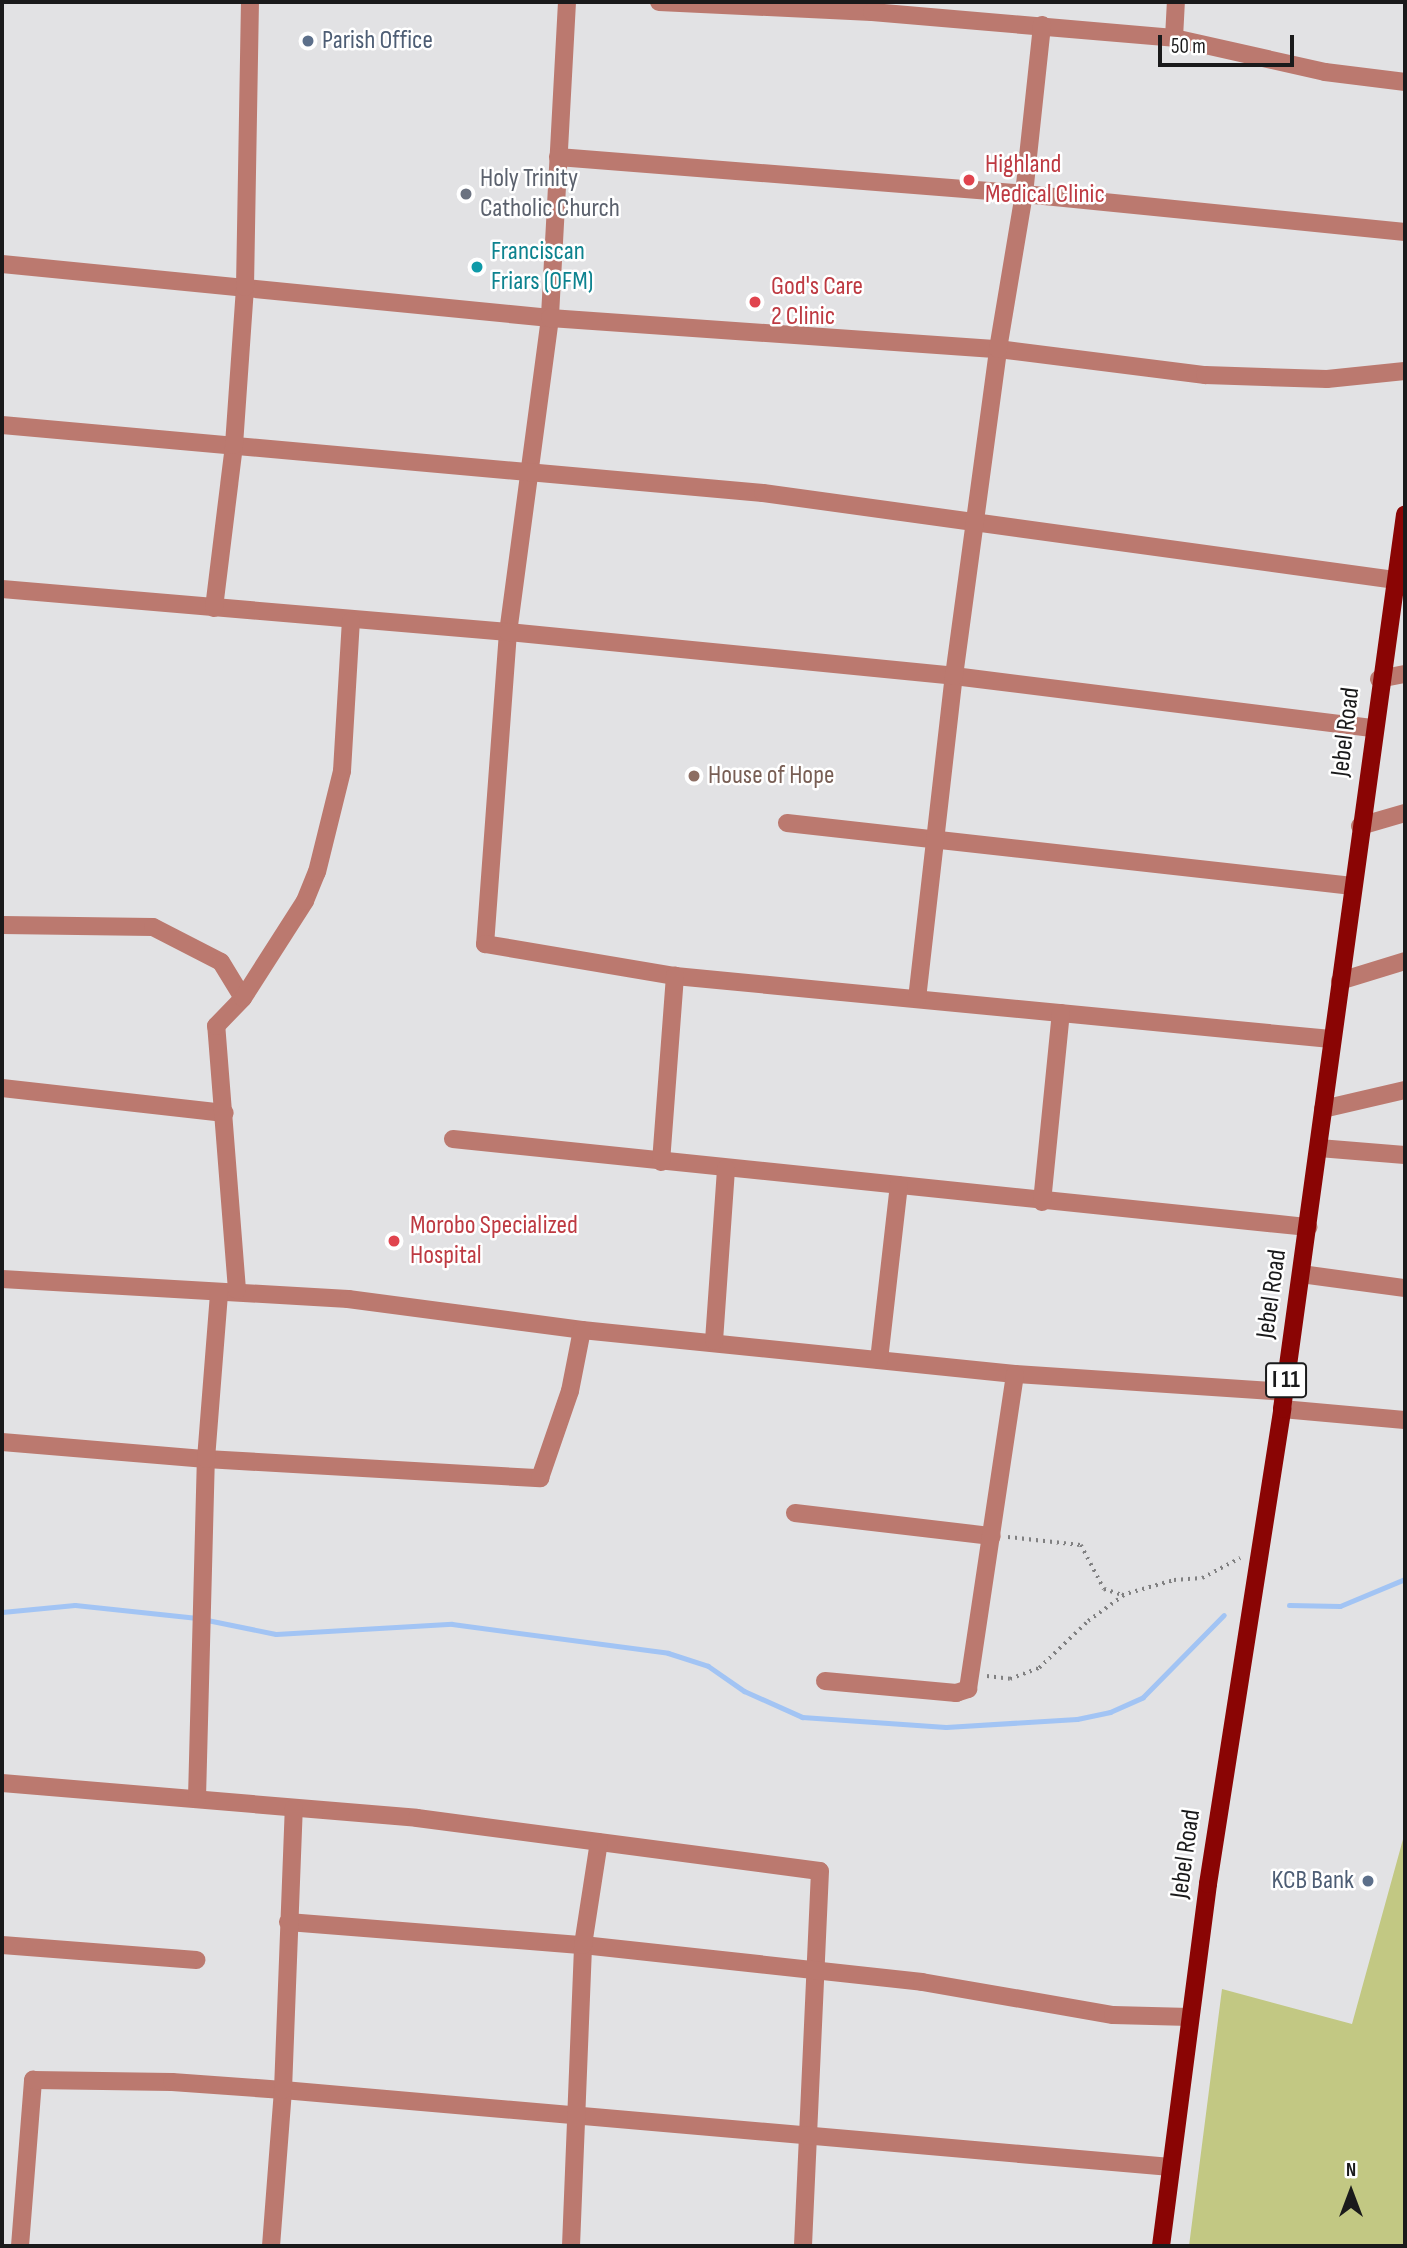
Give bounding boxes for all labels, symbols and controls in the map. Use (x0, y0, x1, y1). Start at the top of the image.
scale bar (1162, 21, 1298, 65)
place label: Parish Office (322, 25, 433, 57)
marker: Parish Office (300, 33, 316, 49)
text: 50 m (1171, 34, 1206, 59)
place label: Highland Medical Clinic (985, 149, 1105, 210)
place label: Holy Trinity Catholic Church (480, 163, 620, 224)
marker: Highland Medical Clinic (959, 170, 979, 190)
marker: Holy Trinity Catholic Church (458, 186, 474, 202)
place label: Franciscan Friars (OFM) (491, 236, 593, 298)
marker: Franciscan Friars (OFM) (469, 259, 485, 275)
place label: God's Care 2 Clinic (771, 271, 863, 332)
marker: God's Care 2 Clinic (745, 292, 765, 312)
street label: Jebel Road (1325, 686, 1367, 778)
place label: House of Hope (708, 760, 834, 792)
marker: House of Hope (686, 768, 702, 784)
place label: Morobo Specialized Hospital (410, 1210, 578, 1272)
marker: Morobo Specialized Hospital (384, 1231, 404, 1251)
street label: Jebel Road (1250, 1248, 1294, 1340)
road number: I 11 (1265, 1360, 1307, 1400)
street label: Jebel Road (1164, 1808, 1208, 1900)
place label: KCB Bank (1272, 1865, 1354, 1897)
marker: KCB Bank (1360, 1873, 1376, 1889)
north arrow (1316, 2157, 1386, 2227)
text: N (1346, 2159, 1356, 2182)

